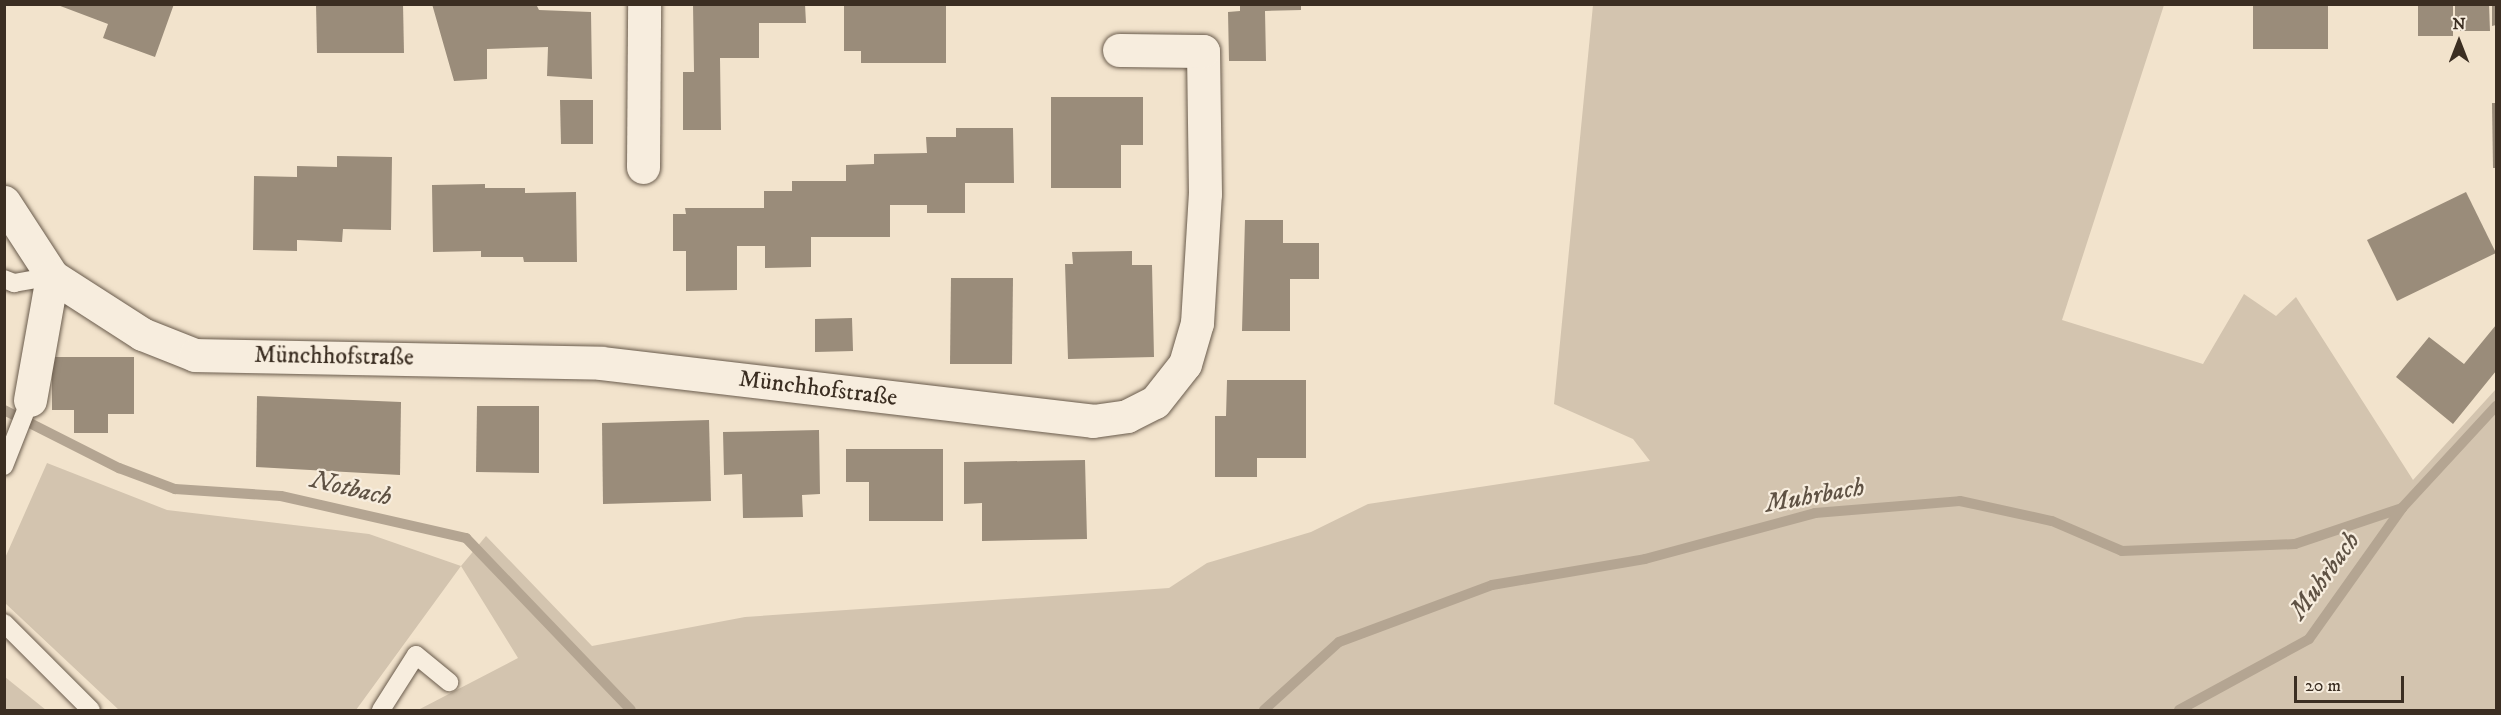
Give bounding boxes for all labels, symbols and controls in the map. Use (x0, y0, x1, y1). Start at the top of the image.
north arrow (2429, 12, 2489, 72)
text: N (2452, 14, 2466, 34)
street label: Münchhofstraße (254, 341, 414, 373)
street label: Münchhofstraße (737, 365, 899, 413)
water label: Notbach (307, 465, 395, 513)
water label: Muhrbach (1763, 472, 1867, 520)
water label: Muhrbach (2283, 526, 2367, 626)
scale bar (2297, 664, 2406, 702)
text: 20 m (2305, 675, 2341, 697)

